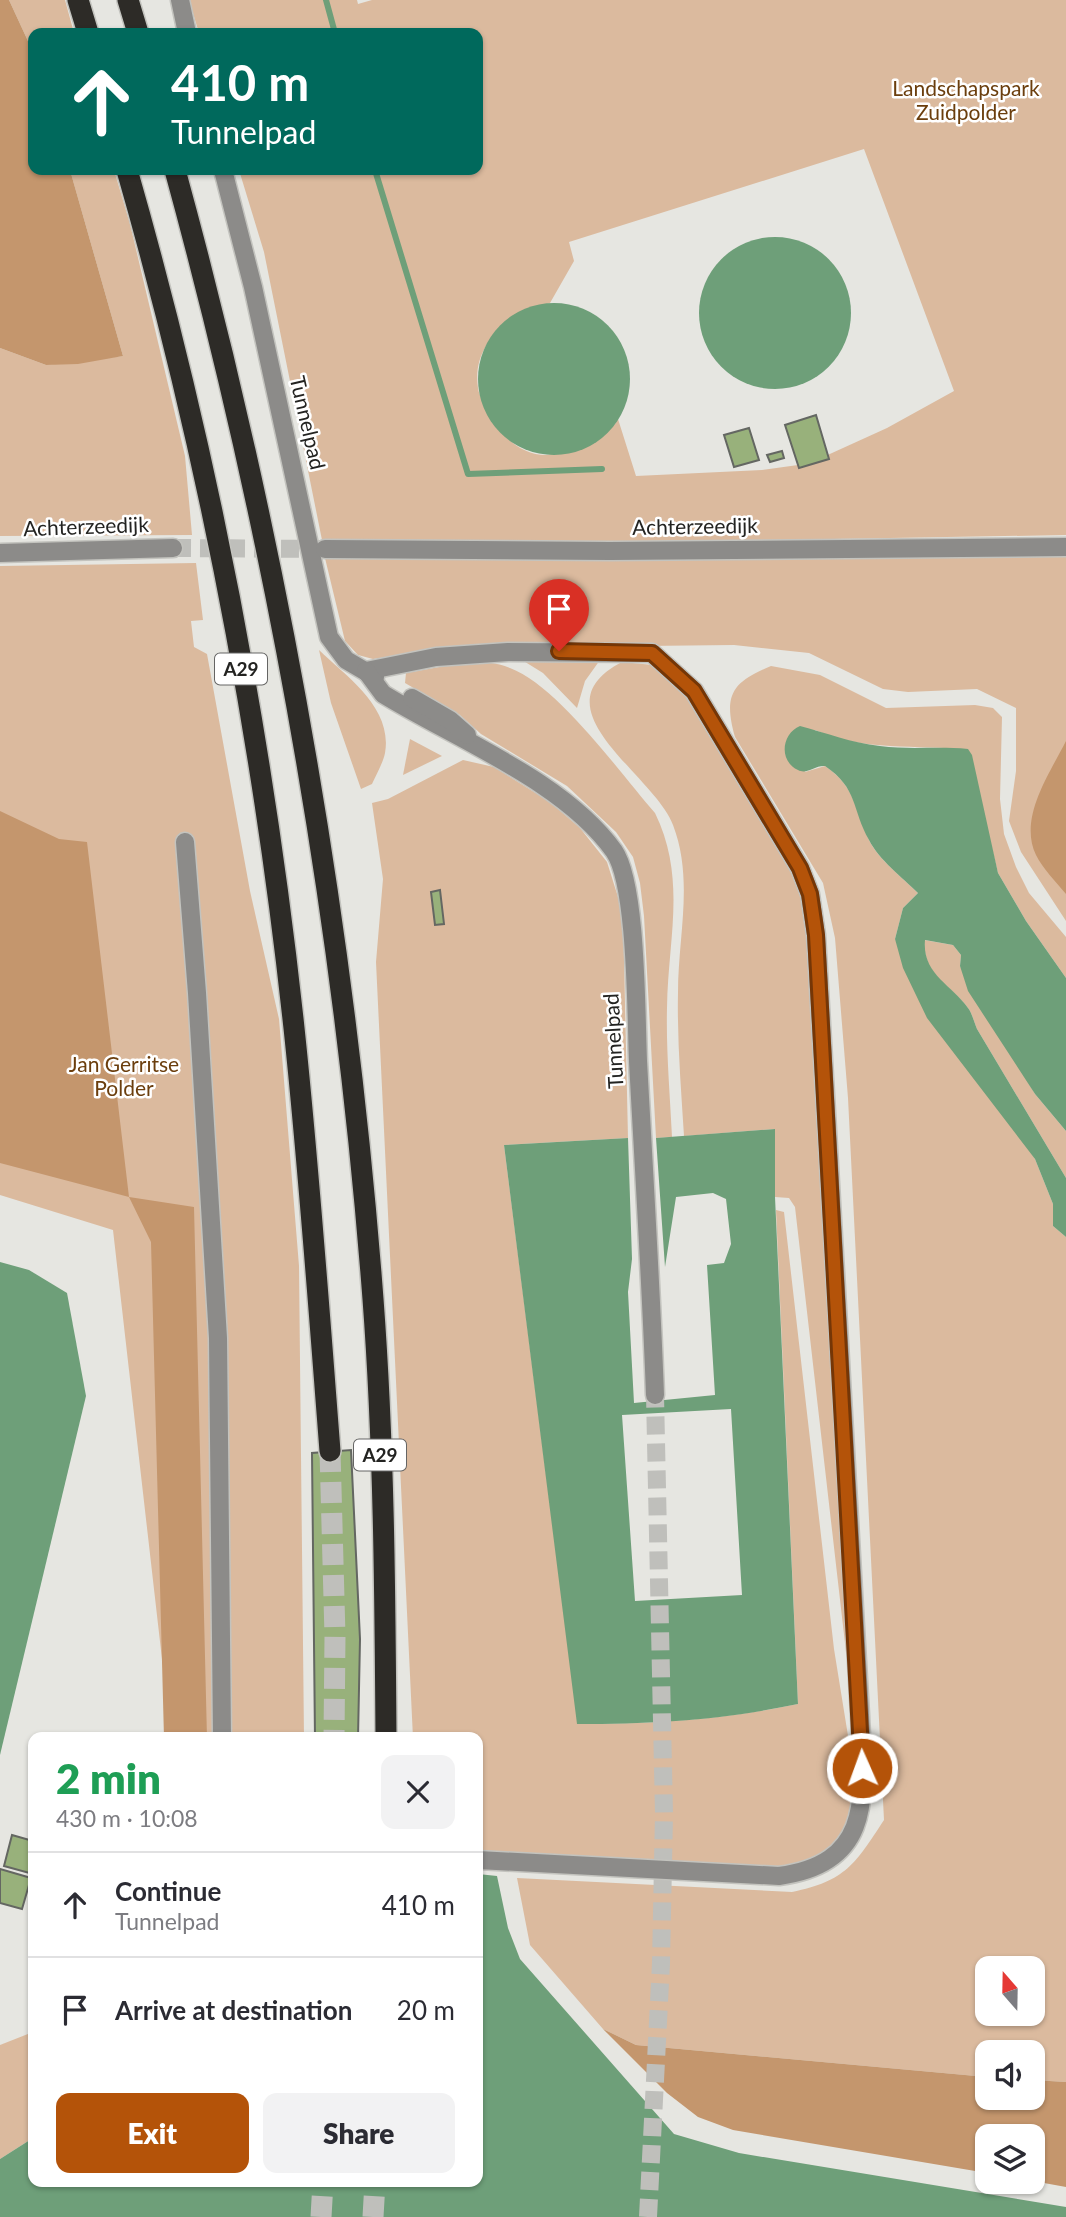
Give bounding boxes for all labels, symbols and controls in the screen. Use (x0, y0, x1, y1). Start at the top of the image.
text: 410 m (171, 53, 309, 111)
icon: ahead (56, 56, 147, 147)
park label: Landschapspark Zuidpolder (892, 75, 1040, 124)
text: Tunnelpad (171, 112, 316, 151)
street label: Tunnelpad (286, 373, 331, 472)
street label: Achterzeedijk (23, 511, 150, 540)
street label: Achterzeedijk (632, 512, 758, 539)
pin (529, 579, 589, 651)
icon: arrive (540, 590, 578, 628)
road number: A29 (215, 654, 267, 684)
street label: Tunnelpad (598, 993, 627, 1089)
park label: Jan Gerritse Polder (69, 1051, 179, 1100)
road number: A29 (354, 1440, 406, 1470)
position arrow (825, 1731, 899, 1805)
text: 2 min (56, 1753, 161, 1803)
button: close (381, 1755, 455, 1829)
text: 430 m · 10:08 (56, 1804, 198, 1832)
text: Continue (115, 1875, 221, 1907)
icon: ahead (56, 1886, 94, 1924)
text: 410 m (382, 1889, 455, 1921)
text: Tunnelpad (115, 1907, 219, 1935)
north arrow (975, 1956, 1045, 2026)
map controls (975, 1956, 1045, 2194)
icon: arrive (56, 1991, 94, 2029)
text: Arrive at destination (115, 1994, 352, 2026)
text: 20 m (397, 1994, 455, 2026)
button: sound (975, 2040, 1045, 2110)
button: Exit (56, 2093, 249, 2173)
button: Share (263, 2093, 455, 2173)
button: layers (975, 2124, 1045, 2194)

